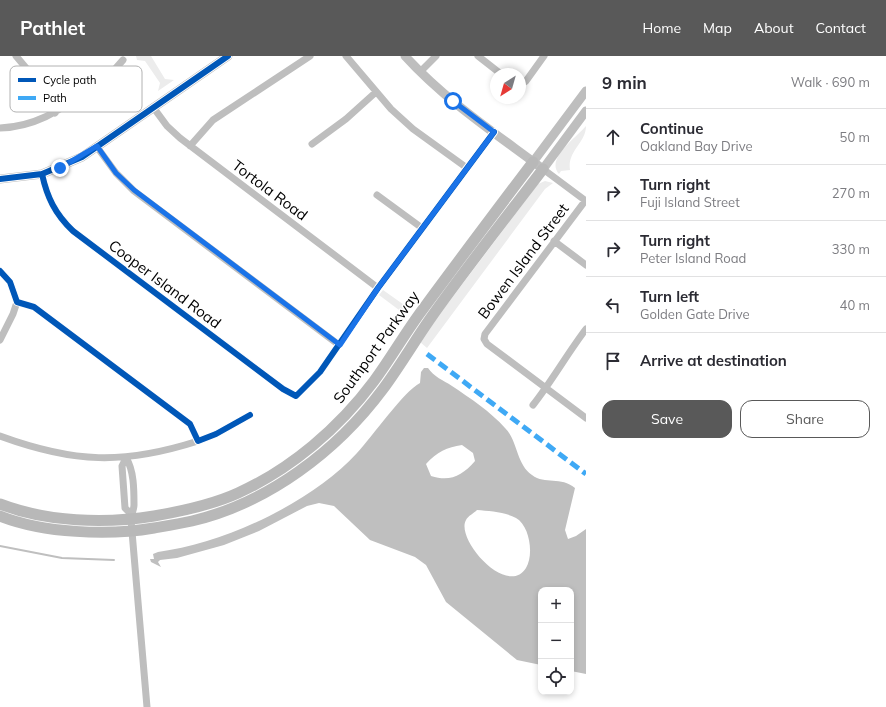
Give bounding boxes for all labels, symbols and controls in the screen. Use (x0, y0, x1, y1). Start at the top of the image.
text: Pathlet (20, 16, 85, 40)
text: Home (642, 19, 681, 37)
text: Map (703, 19, 732, 37)
text: About (754, 19, 794, 37)
text: Contact (816, 19, 866, 37)
legend (10, 66, 142, 112)
north arrow (490, 68, 526, 104)
text: 9 min (602, 72, 647, 93)
text: Cycle path (43, 73, 96, 87)
text: Walk · 690 m (791, 74, 870, 90)
text: Path (43, 91, 67, 105)
route start (444, 92, 462, 110)
text: Continue (640, 119, 703, 138)
icon: ahead (602, 126, 624, 148)
text: 50 m (840, 129, 870, 145)
text: Oakland Bay Drive (640, 138, 753, 154)
street label: Tortola Road (229, 156, 311, 224)
route end (51, 159, 69, 177)
text: Turn right (640, 175, 710, 194)
icon: right (602, 182, 624, 204)
text: 270 m (832, 185, 870, 201)
text: Fuji Island Street (640, 194, 740, 210)
street label: Bowen Island Street (473, 200, 573, 322)
text: Turn right (640, 231, 710, 250)
street label: Cooper Island Road (105, 236, 225, 332)
icon: right (602, 238, 624, 260)
text: 330 m (832, 241, 870, 257)
text: Peter Island Road (640, 250, 746, 266)
street label: Southport Parkway (329, 287, 423, 407)
text: Turn left (640, 287, 699, 306)
icon: left (602, 294, 624, 316)
text: 40 m (840, 297, 870, 313)
text: Golden Gate Drive (640, 306, 750, 322)
icon: arrive (602, 350, 624, 372)
text: Arrive at destination (640, 351, 787, 370)
button: Save (602, 400, 732, 438)
button: Share (740, 400, 870, 438)
map controls (538, 587, 574, 695)
button: + (538, 587, 574, 623)
button: − (538, 623, 574, 659)
button: locate (538, 659, 574, 695)

